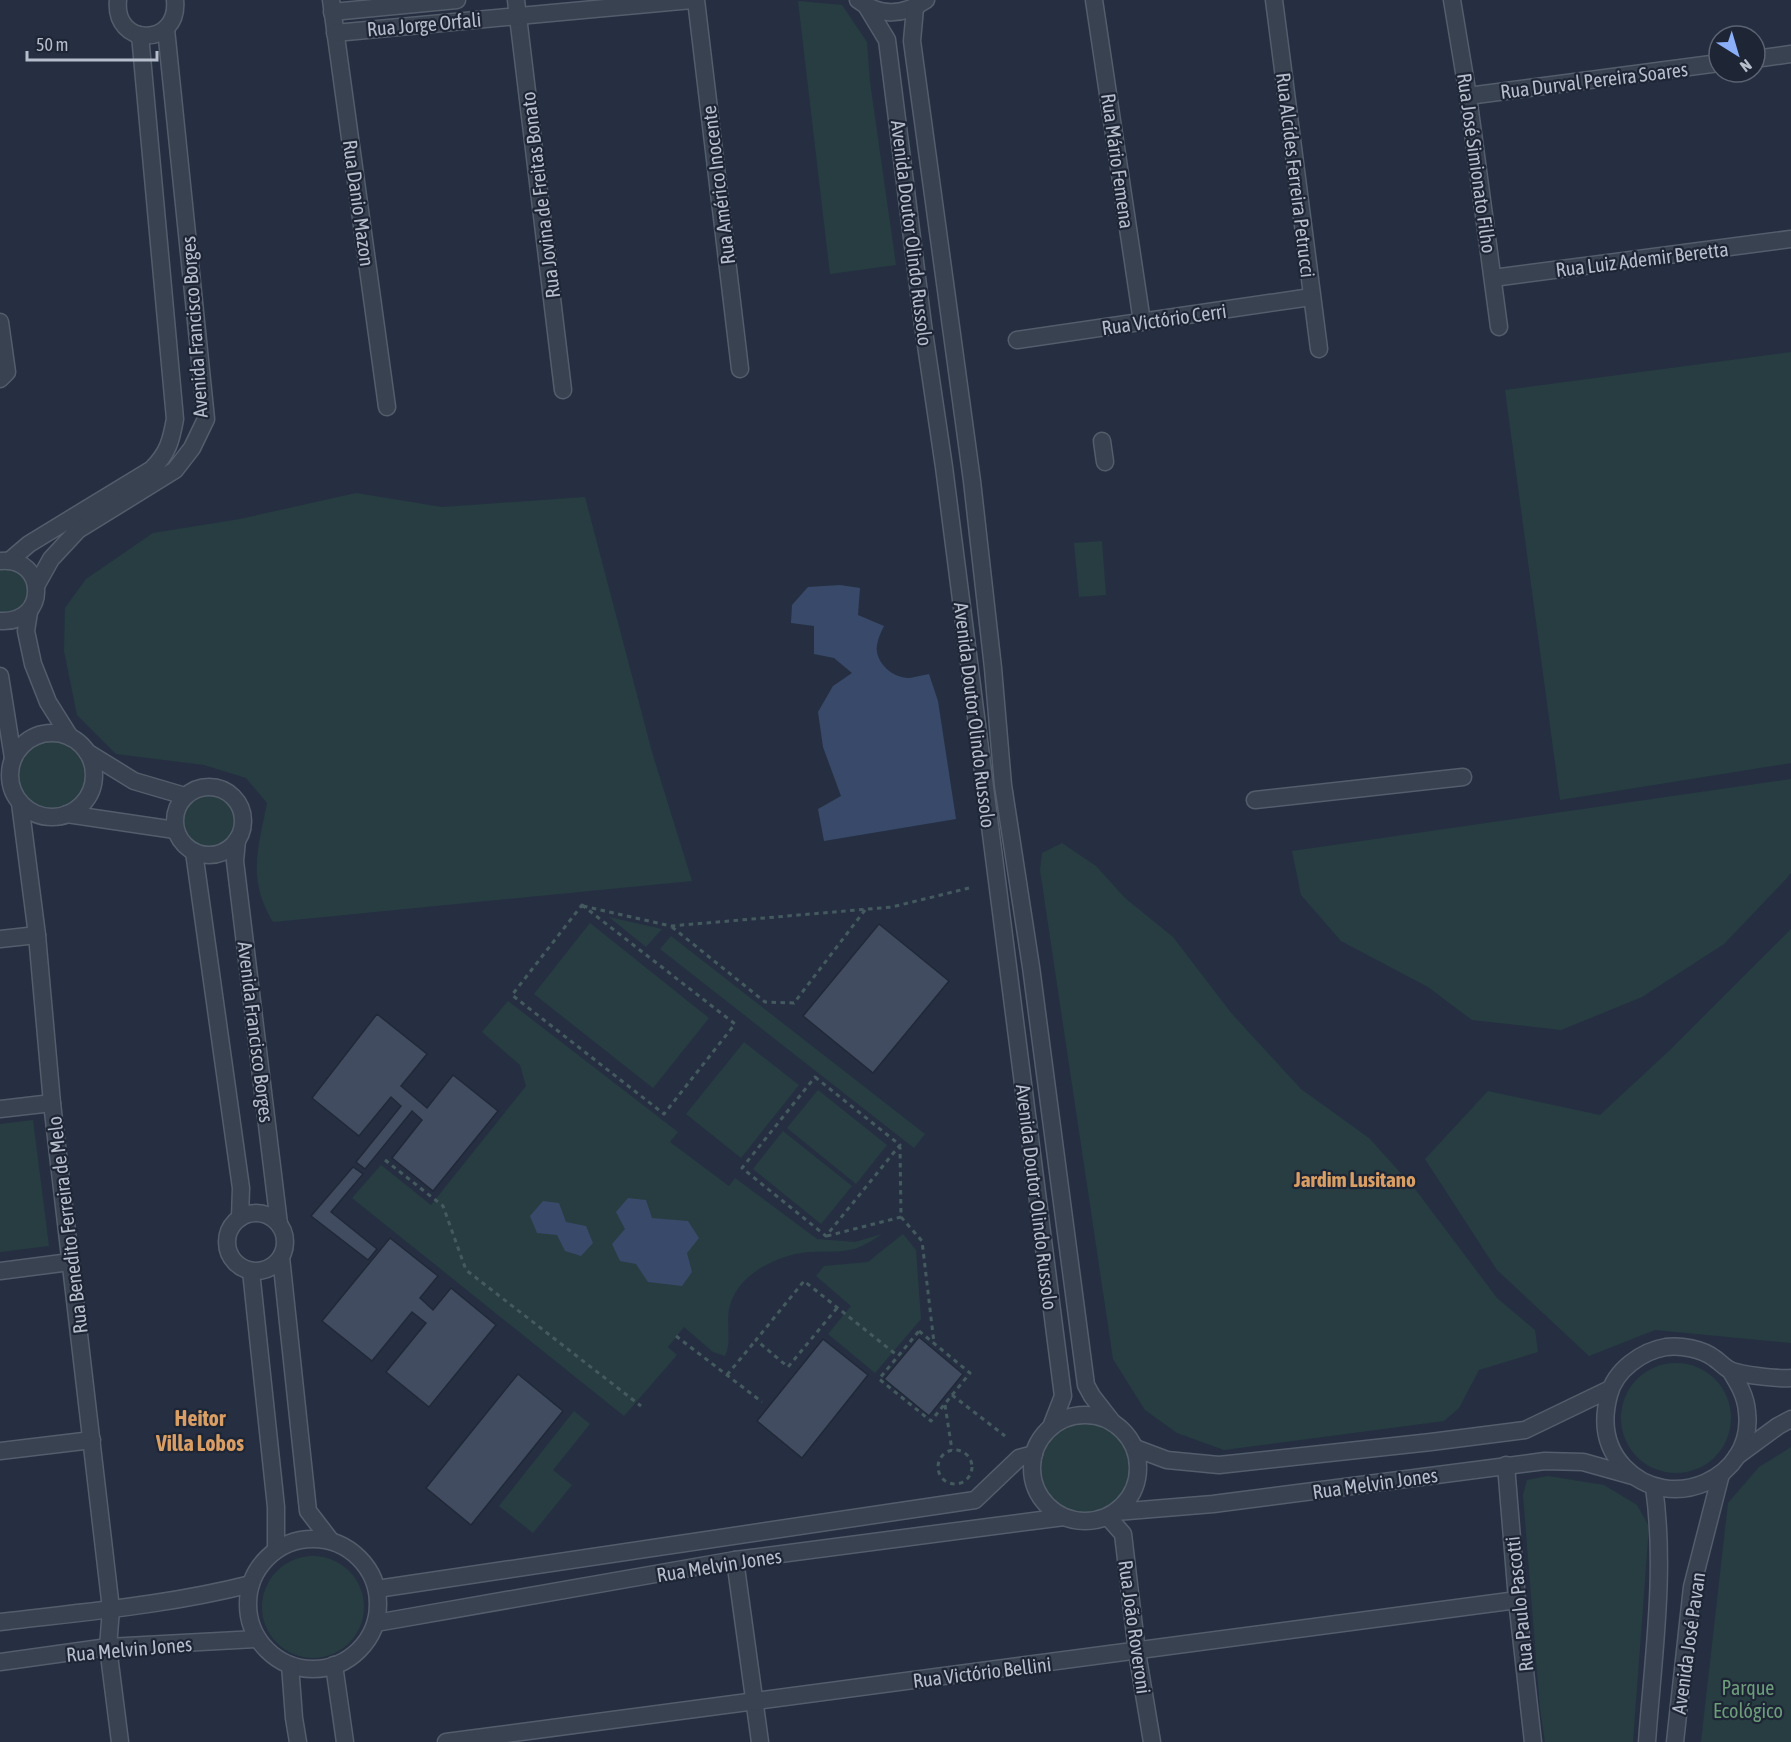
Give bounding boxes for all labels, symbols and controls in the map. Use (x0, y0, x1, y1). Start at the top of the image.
street label: Rua Jorge Orfali (366, 8, 482, 40)
scale bar (27, 24, 158, 62)
north arrow (1707, 24, 1767, 84)
text: 50 m (36, 34, 68, 55)
text: N (1737, 56, 1755, 76)
street label: Rua Durval Pereira Soares (1499, 57, 1689, 103)
street label: Rua Alcídes Ferreira Petrucci (1272, 71, 1320, 279)
street label: Rua José Simionato Filho (1453, 72, 1501, 254)
street label: Rua Jovina de Freitas Bonato (516, 90, 564, 300)
street label: Rua Mário Femena (1097, 92, 1139, 230)
street label: Rua Américo Inocente (697, 104, 739, 266)
street label: Avenida Doutor Olindo Russolo (887, 119, 937, 347)
street label: Rua Danio Mazon (339, 138, 379, 268)
street label: Avenida Francisco Borges (176, 235, 212, 419)
street label: Rua Luiz Ademir Beretta (1554, 237, 1730, 281)
street label: Rua Victório Cerri (1100, 299, 1228, 339)
street label: Avenida Doutor Olindo Russolo (950, 601, 1000, 829)
street label: Avenida Francisco Borges (233, 940, 279, 1124)
street label: Avenida Doutor Olindo Russolo (1012, 1083, 1062, 1311)
street label: Rua Benedito Ferreira de Melo (42, 1115, 92, 1335)
district label: Jardim Lusitano (1293, 1167, 1416, 1191)
district label: Heitor Villa Lobos (155, 1405, 244, 1456)
street label: Rua Melvin Jones (1311, 1463, 1439, 1503)
street label: Rua Paulo Pascotti (1500, 1535, 1538, 1673)
street label: Rua Melvin Jones (655, 1544, 783, 1586)
street label: Rua João Roveroni (1114, 1559, 1156, 1695)
street label: Avenida José Pavan (1667, 1571, 1709, 1715)
street label: Rua Melvin Jones (65, 1632, 193, 1666)
street label: Rua Victório Bellini (912, 1652, 1052, 1692)
park label: Parque Ecológico (1713, 1676, 1783, 1722)

